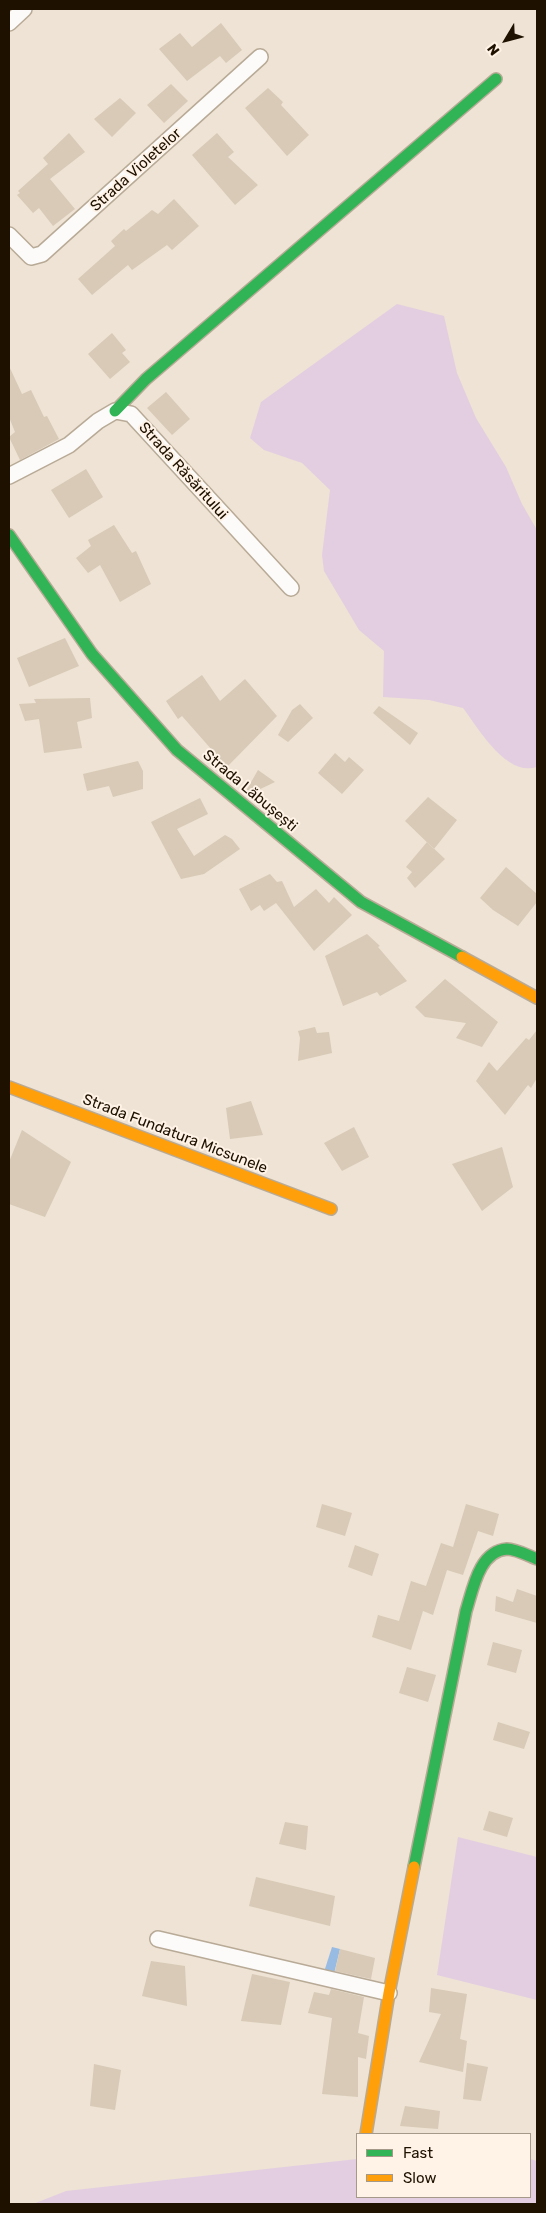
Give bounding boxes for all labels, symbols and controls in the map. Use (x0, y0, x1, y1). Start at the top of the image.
north arrow (481, 15, 531, 65)
text: N (484, 40, 503, 58)
street label: Strada Violetelor (87, 124, 185, 216)
street label: Strada Răsăritului (135, 419, 231, 523)
street label: Strada Lăbușești (199, 746, 301, 836)
street label: Strada Fundatura Micsunele (80, 1090, 270, 1178)
legend (356, 2133, 531, 2198)
text: Fast (403, 2144, 433, 2162)
text: Slow (403, 2169, 436, 2187)

